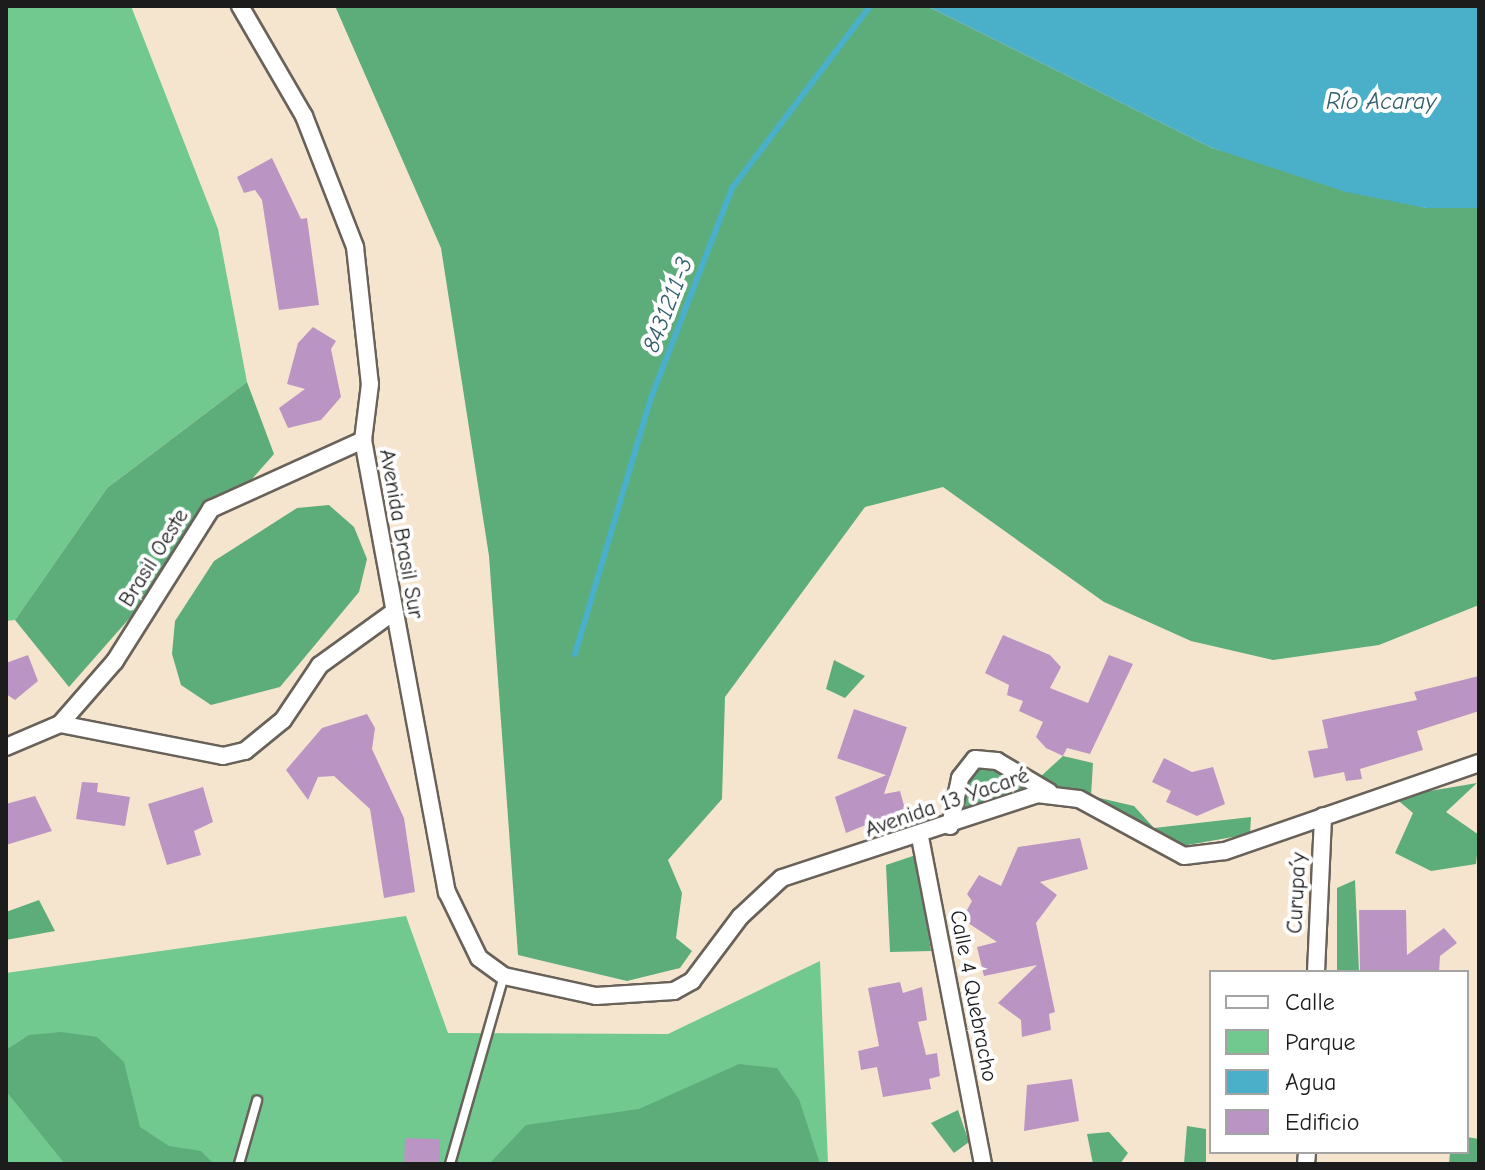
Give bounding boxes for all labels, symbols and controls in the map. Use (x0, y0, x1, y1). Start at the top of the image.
water label: Río Acaray (1326, 88, 1436, 116)
water label: 8431211-3 (637, 253, 699, 357)
street label: Avenida Brasil Sur (373, 447, 429, 621)
street label: Brasil Oeste (113, 504, 195, 612)
street label: Avenida 13 Yacaré (862, 763, 1032, 843)
street label: Curupa´y (1282, 852, 1312, 934)
street label: Calle 4 Quebracho (943, 908, 1003, 1084)
legend (1209, 970, 1469, 1154)
text: Calle (1285, 988, 1335, 1016)
text: Parque (1285, 1028, 1356, 1056)
text: Agua (1285, 1068, 1336, 1096)
text: Edificio (1285, 1108, 1360, 1136)

